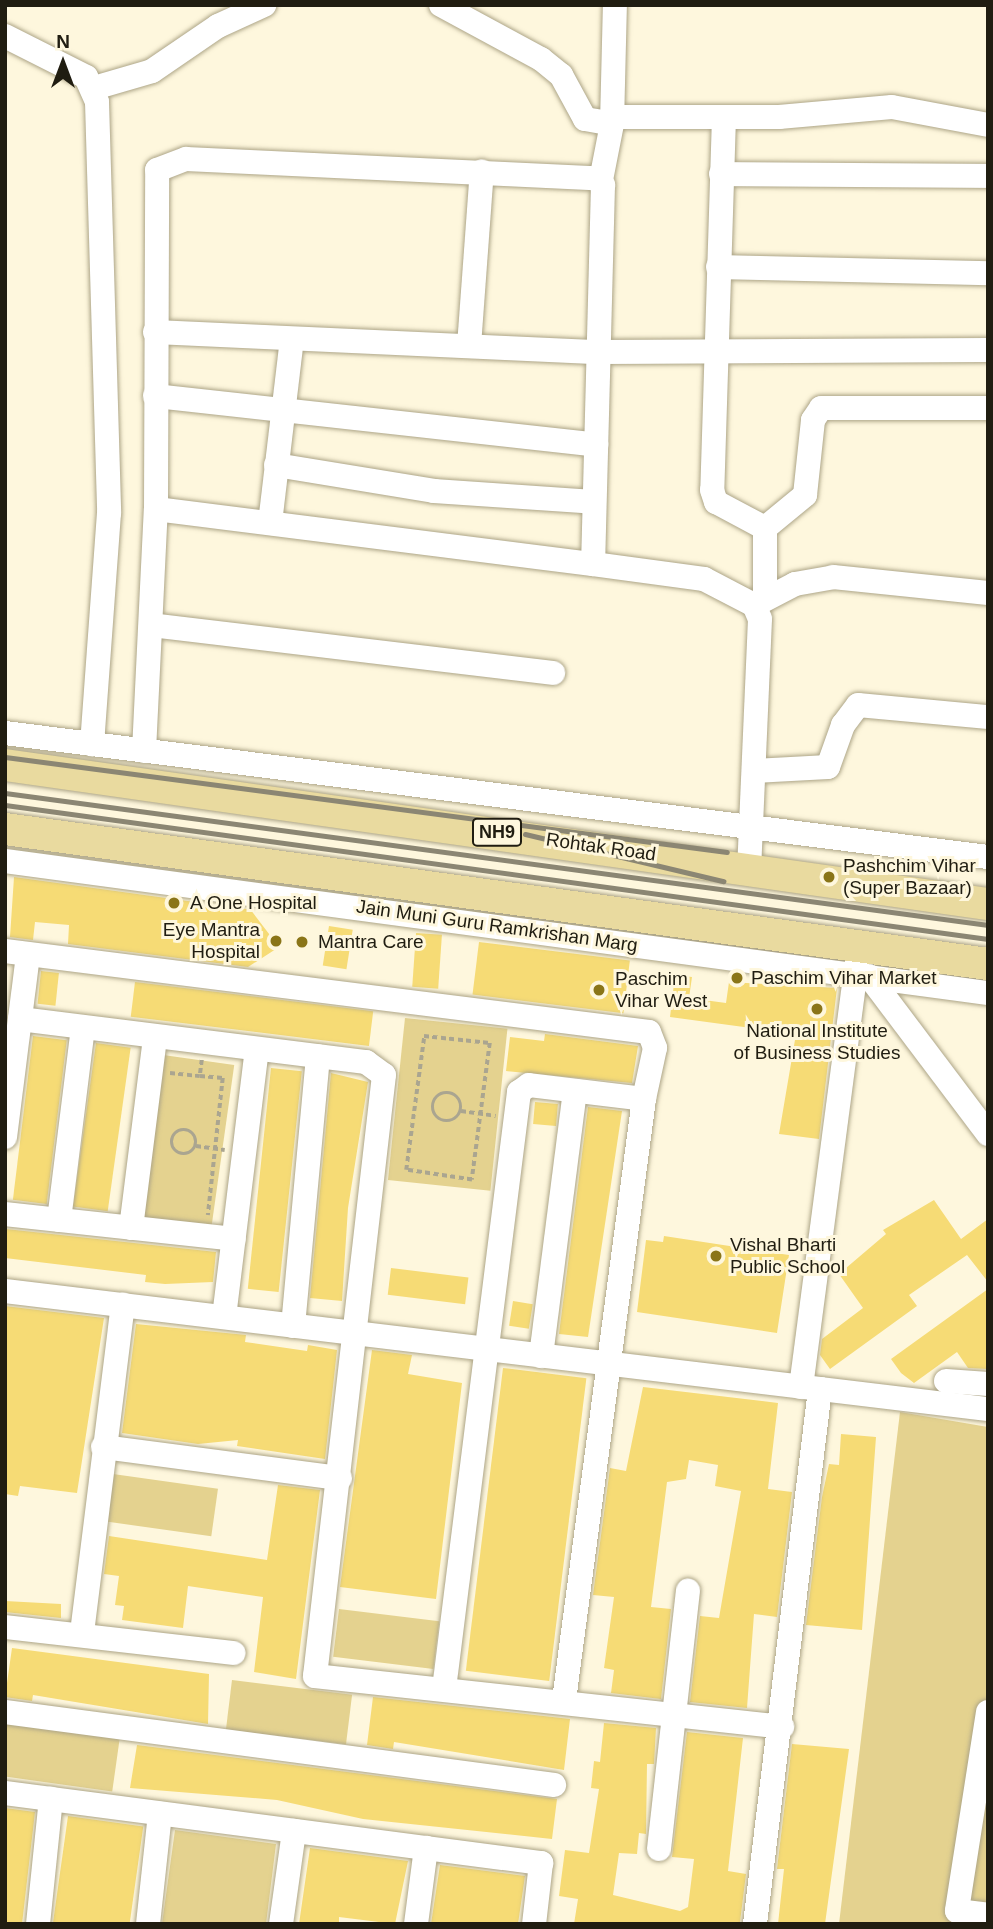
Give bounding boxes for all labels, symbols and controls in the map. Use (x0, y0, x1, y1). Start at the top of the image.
north arrow (28, 28, 98, 98)
text: N (56, 31, 70, 52)
road number: NH9 (471, 818, 523, 846)
street label: Rohtak Road (545, 828, 657, 866)
place label: Pashchim Vihar (Super Bazaar) (843, 855, 976, 899)
marker: Pashchim Vihar (Super Bazaar) (821, 869, 837, 885)
place label: A One Hospital (190, 892, 318, 914)
marker: A One Hospital (164, 893, 184, 913)
street label: Jain Muni Guru Ramkrishan Marg (355, 895, 639, 957)
place label: Eye Mantra Hospital (163, 919, 260, 963)
marker: Eye Mantra Hospital (266, 931, 286, 951)
place label: Mantra Care (318, 931, 424, 953)
marker: Mantra Care (292, 932, 312, 952)
place label: Paschim Vihar Market (751, 967, 936, 989)
place label: Paschim Vihar West (615, 968, 707, 1012)
marker: Paschim Vihar Market (729, 970, 745, 986)
marker: Paschim Vihar West (589, 980, 609, 1000)
marker: National Institute of Business Studies (809, 1001, 825, 1017)
place label: National Institute of Business Studies (734, 1020, 900, 1064)
place label: Vishal Bharti Public School (730, 1234, 845, 1278)
marker: Vishal Bharti Public School (708, 1248, 724, 1264)

